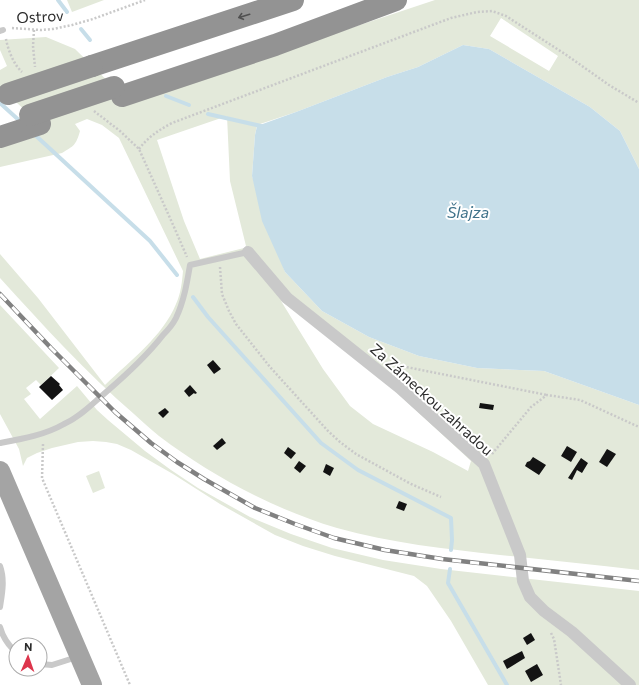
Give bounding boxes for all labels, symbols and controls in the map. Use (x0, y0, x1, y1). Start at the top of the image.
street label: Ostrov (16, 6, 64, 26)
one-way arrow (238, 13, 251, 20)
water label: Šlajza (447, 202, 489, 221)
street label: Za Zámeckou zahradou (367, 339, 497, 459)
north arrow (8, 637, 48, 677)
text: N (24, 640, 33, 653)

